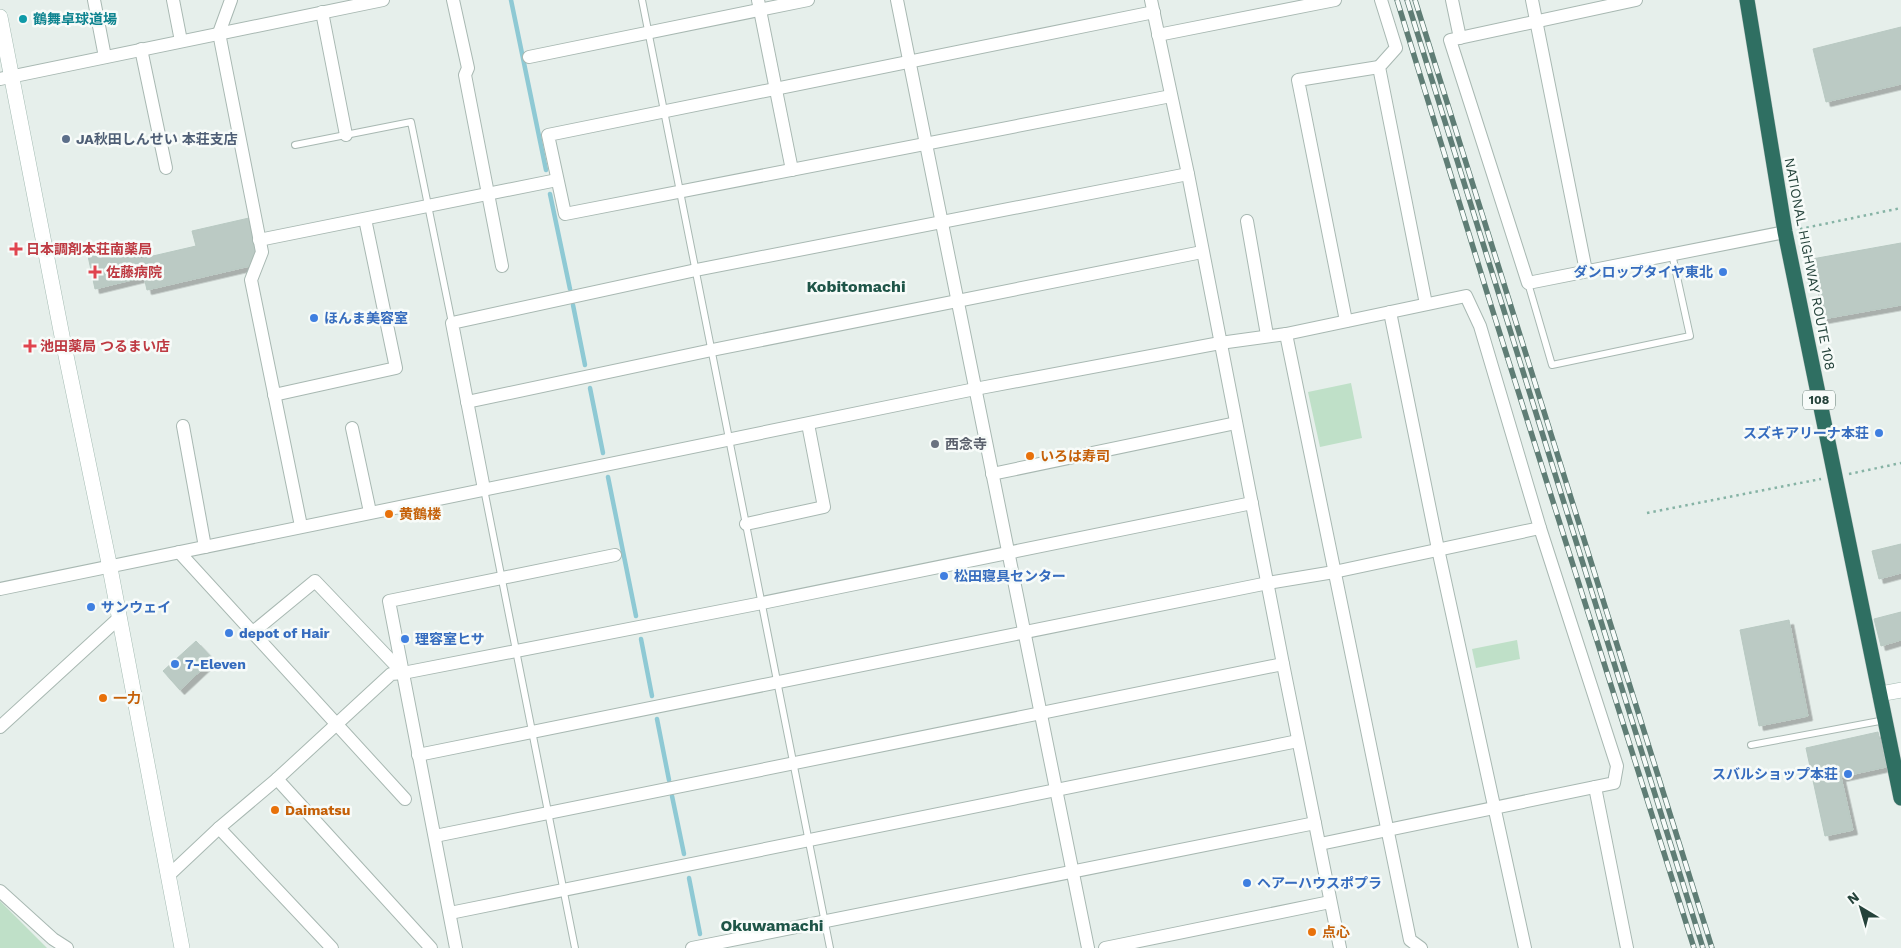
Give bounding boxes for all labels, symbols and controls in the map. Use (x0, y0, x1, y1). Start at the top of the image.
place label: 鶴舞卓球道場 (33, 11, 117, 27)
marker: 鶴舞卓球道場 (17, 13, 29, 25)
place label: JA秋田しんせい 本荘支店 (76, 131, 238, 147)
marker: JA秋田しんせい 本荘支店 (60, 133, 72, 145)
street label: NATIONAL HIGHWAY ROUTE 108 (1782, 156, 1838, 372)
place label: 日本調剤本荘南薬局 (26, 241, 152, 257)
marker: 日本調剤本荘南薬局 (10, 243, 22, 255)
place label: 佐藤病院 (106, 264, 162, 280)
place label: ダンロップタイヤ東北 (1573, 264, 1713, 280)
marker: 佐藤病院 (88, 265, 102, 279)
marker: ダンロップタイヤ東北 (1717, 266, 1729, 278)
district label: Kobitomachi (806, 277, 906, 296)
place label: ほんま美容室 (324, 310, 408, 326)
marker: ほんま美容室 (308, 312, 320, 324)
place label: 池田薬局 つるまい店 (40, 338, 170, 354)
marker: 池田薬局 つるまい店 (24, 340, 36, 352)
road number: 108 (1803, 390, 1835, 410)
place label: スズキアリーナ本荘 (1743, 425, 1869, 441)
marker: スズキアリーナ本荘 (1873, 427, 1885, 439)
place label: 西念寺 (945, 436, 987, 452)
marker: 西念寺 (929, 438, 941, 450)
place label: いろは寿司 (1040, 448, 1110, 464)
marker: いろは寿司 (1024, 450, 1036, 462)
place label: 黄鶴楼 (399, 506, 442, 522)
marker: 黄鶴楼 (383, 508, 395, 520)
place label: 松田寝具センター (954, 568, 1066, 584)
marker: 松田寝具センター (938, 570, 950, 582)
place label: サンウェイ (101, 599, 171, 615)
marker: サンウェイ (85, 601, 97, 613)
place label: depot of Hair (239, 625, 330, 641)
marker: depot of Hair (223, 627, 235, 639)
place label: 理容室ヒサ (415, 631, 485, 647)
marker: 理容室ヒサ (399, 633, 411, 645)
place label: 7-Eleven (185, 656, 246, 672)
marker: 7-Eleven (169, 658, 181, 670)
place label: 一力 (113, 690, 141, 706)
marker: 一力 (97, 692, 109, 704)
place label: スバルショップ本荘 (1712, 766, 1838, 782)
marker: スバルショップ本荘 (1842, 768, 1854, 780)
place label: Daimatsu (285, 802, 350, 818)
marker: Daimatsu (269, 804, 281, 816)
place label: ヘアーハウスポプラ (1257, 875, 1382, 891)
marker: ヘアーハウスポプラ (1241, 877, 1253, 889)
north arrow (1836, 883, 1886, 933)
text: N (1844, 888, 1862, 907)
district label: Okuwamachi (721, 916, 824, 935)
place label: 点心 (1322, 924, 1350, 940)
marker: 点心 (1306, 926, 1318, 938)

